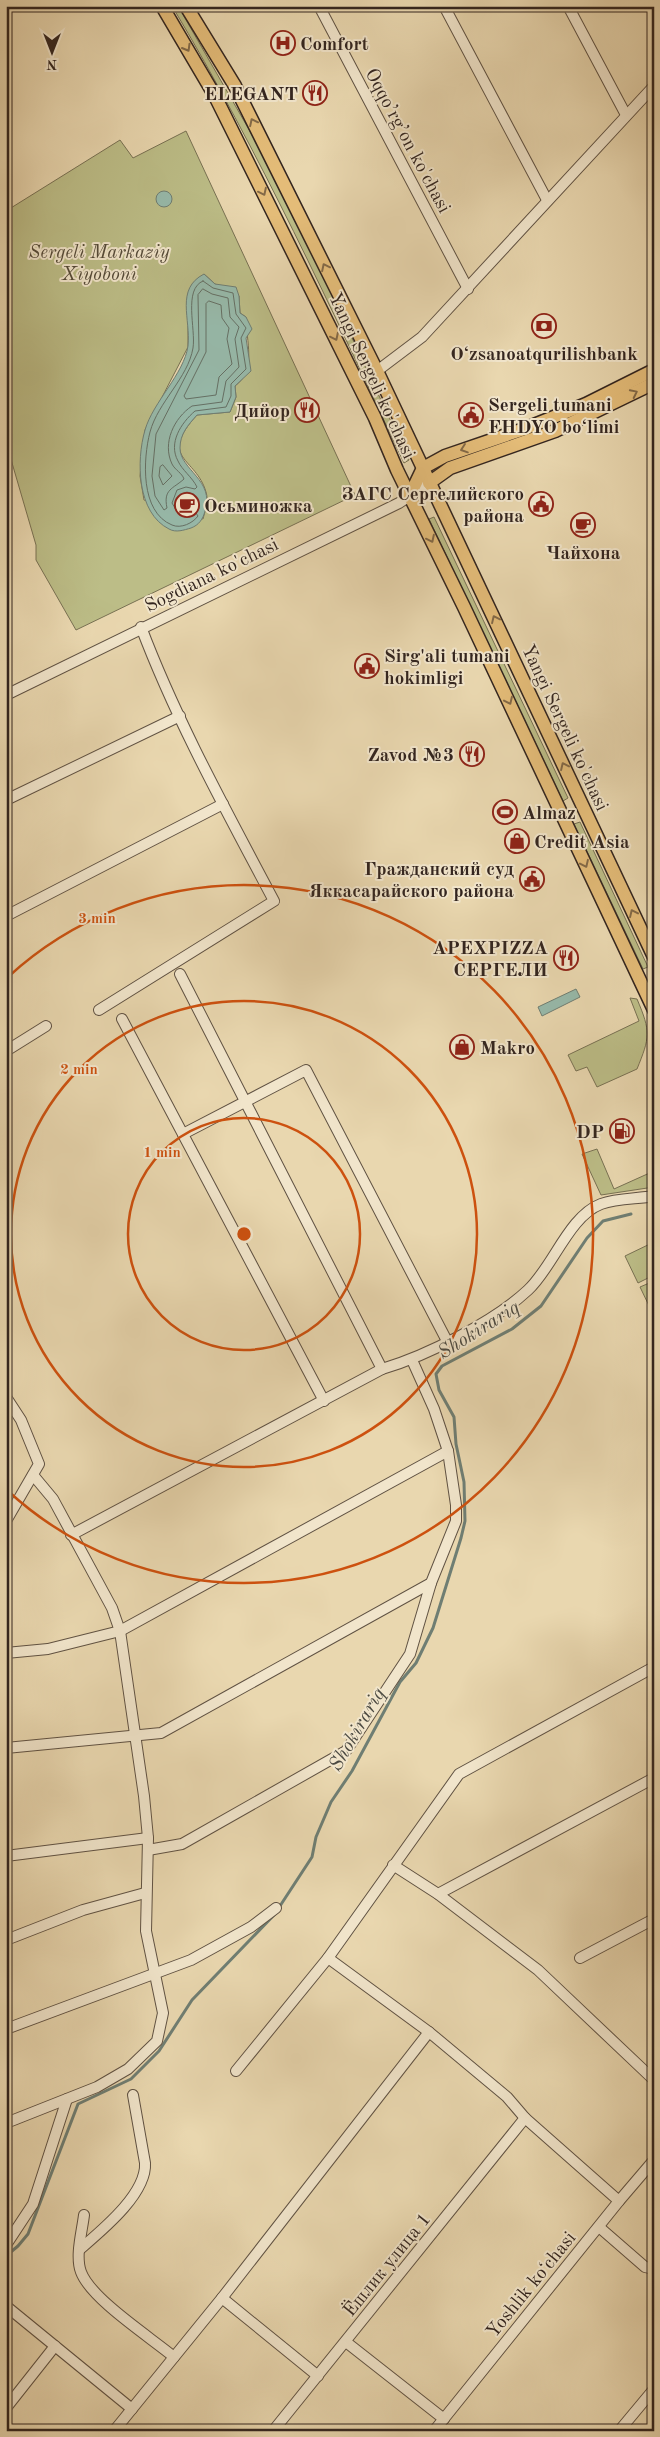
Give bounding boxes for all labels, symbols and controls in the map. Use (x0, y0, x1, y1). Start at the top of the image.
north arrow (28, 28, 78, 78)
hospital icon: Comfort (270, 30, 296, 56)
place label: Comfort (300, 36, 369, 55)
one-way arrow (180, 43, 190, 52)
text: N (46, 57, 57, 71)
street label: Oqqo’rg’on ko'chasi (361, 66, 453, 217)
restaurant icon: ELEGANT (302, 80, 328, 106)
place label: ELEGANT (204, 86, 298, 105)
one-way arrow (249, 118, 259, 127)
one-way arrow (257, 187, 267, 196)
park label: Sergeli Markaziy Xiyoboni (28, 244, 170, 285)
one-way arrow (321, 263, 331, 272)
street label: Yangi Sergeli ko'chasi (324, 290, 418, 462)
bank icon: Oʻzsanoatqurilishbank (531, 313, 557, 339)
one-way arrow (329, 332, 339, 341)
place label: Oʻzsanoatqurilishbank (450, 346, 638, 365)
one-way arrow (628, 390, 637, 400)
restaurant icon: Дийор (294, 397, 320, 423)
place label: Sergeli tumani FHDYO boʻlimi (488, 397, 620, 438)
public building icon: Sergeli tumani FHDYO boʻlimi (458, 402, 484, 428)
place label: Дийор (234, 403, 290, 422)
one-way arrow (460, 444, 468, 454)
place label: ЗАГС Сергелийского района (341, 486, 524, 527)
public building icon: ЗАГС Сергелийского района (528, 491, 554, 517)
cafe icon: Осьминожка (174, 492, 200, 518)
place label: Осьминожка (204, 498, 313, 517)
cafe icon: Чайхона (570, 512, 596, 538)
one-way arrow (425, 534, 435, 543)
street label: Sogdiana ko'chasi (142, 536, 282, 617)
place label: Чайхона (546, 545, 621, 564)
one-way arrow (490, 615, 501, 624)
street label: Yangi Sergeli ko'chasi (517, 642, 611, 814)
place label: Sirg'ali tumani hokimligi (384, 648, 510, 689)
public building icon: Sirg'ali tumani hokimligi (354, 653, 380, 679)
one-way arrow (503, 696, 513, 705)
restaurant icon: Zavod №3 (459, 741, 485, 767)
place label: Zavod №3 (367, 747, 454, 766)
one-way arrow (560, 762, 570, 771)
sports icon: Almaz (492, 799, 518, 825)
place label: Almaz (522, 805, 576, 824)
shop icon: Credit Asia (504, 828, 530, 854)
place label: Credit Asia (534, 834, 630, 853)
one-way arrow (579, 859, 590, 868)
place label: Гражданский суд Яккасарайского района (309, 861, 514, 902)
public building icon: Гражданский суд Яккасарайского района (519, 866, 545, 892)
one-way arrow (629, 909, 639, 918)
text: 3 min (78, 912, 116, 927)
place label: APEXPIZZA СЕРГЕЛИ (432, 940, 548, 981)
restaurant icon: APEXPIZZA СЕРГЕЛИ (553, 945, 579, 971)
shop icon: Makro (449, 1034, 475, 1060)
place label: Makro (480, 1040, 535, 1059)
text: 2 min (60, 1063, 98, 1078)
fuel station icon: DP (609, 1118, 635, 1144)
place label: DP (576, 1124, 604, 1143)
text: 1 min (143, 1146, 181, 1161)
centre of rings (235, 1225, 253, 1243)
water label: Shokirariq (435, 1297, 524, 1364)
water label: Shokirariq (326, 1685, 390, 1775)
street label: Ёшлик улица 1 (338, 2208, 435, 2321)
street label: Yoshlik koʻchasi (484, 2229, 580, 2342)

